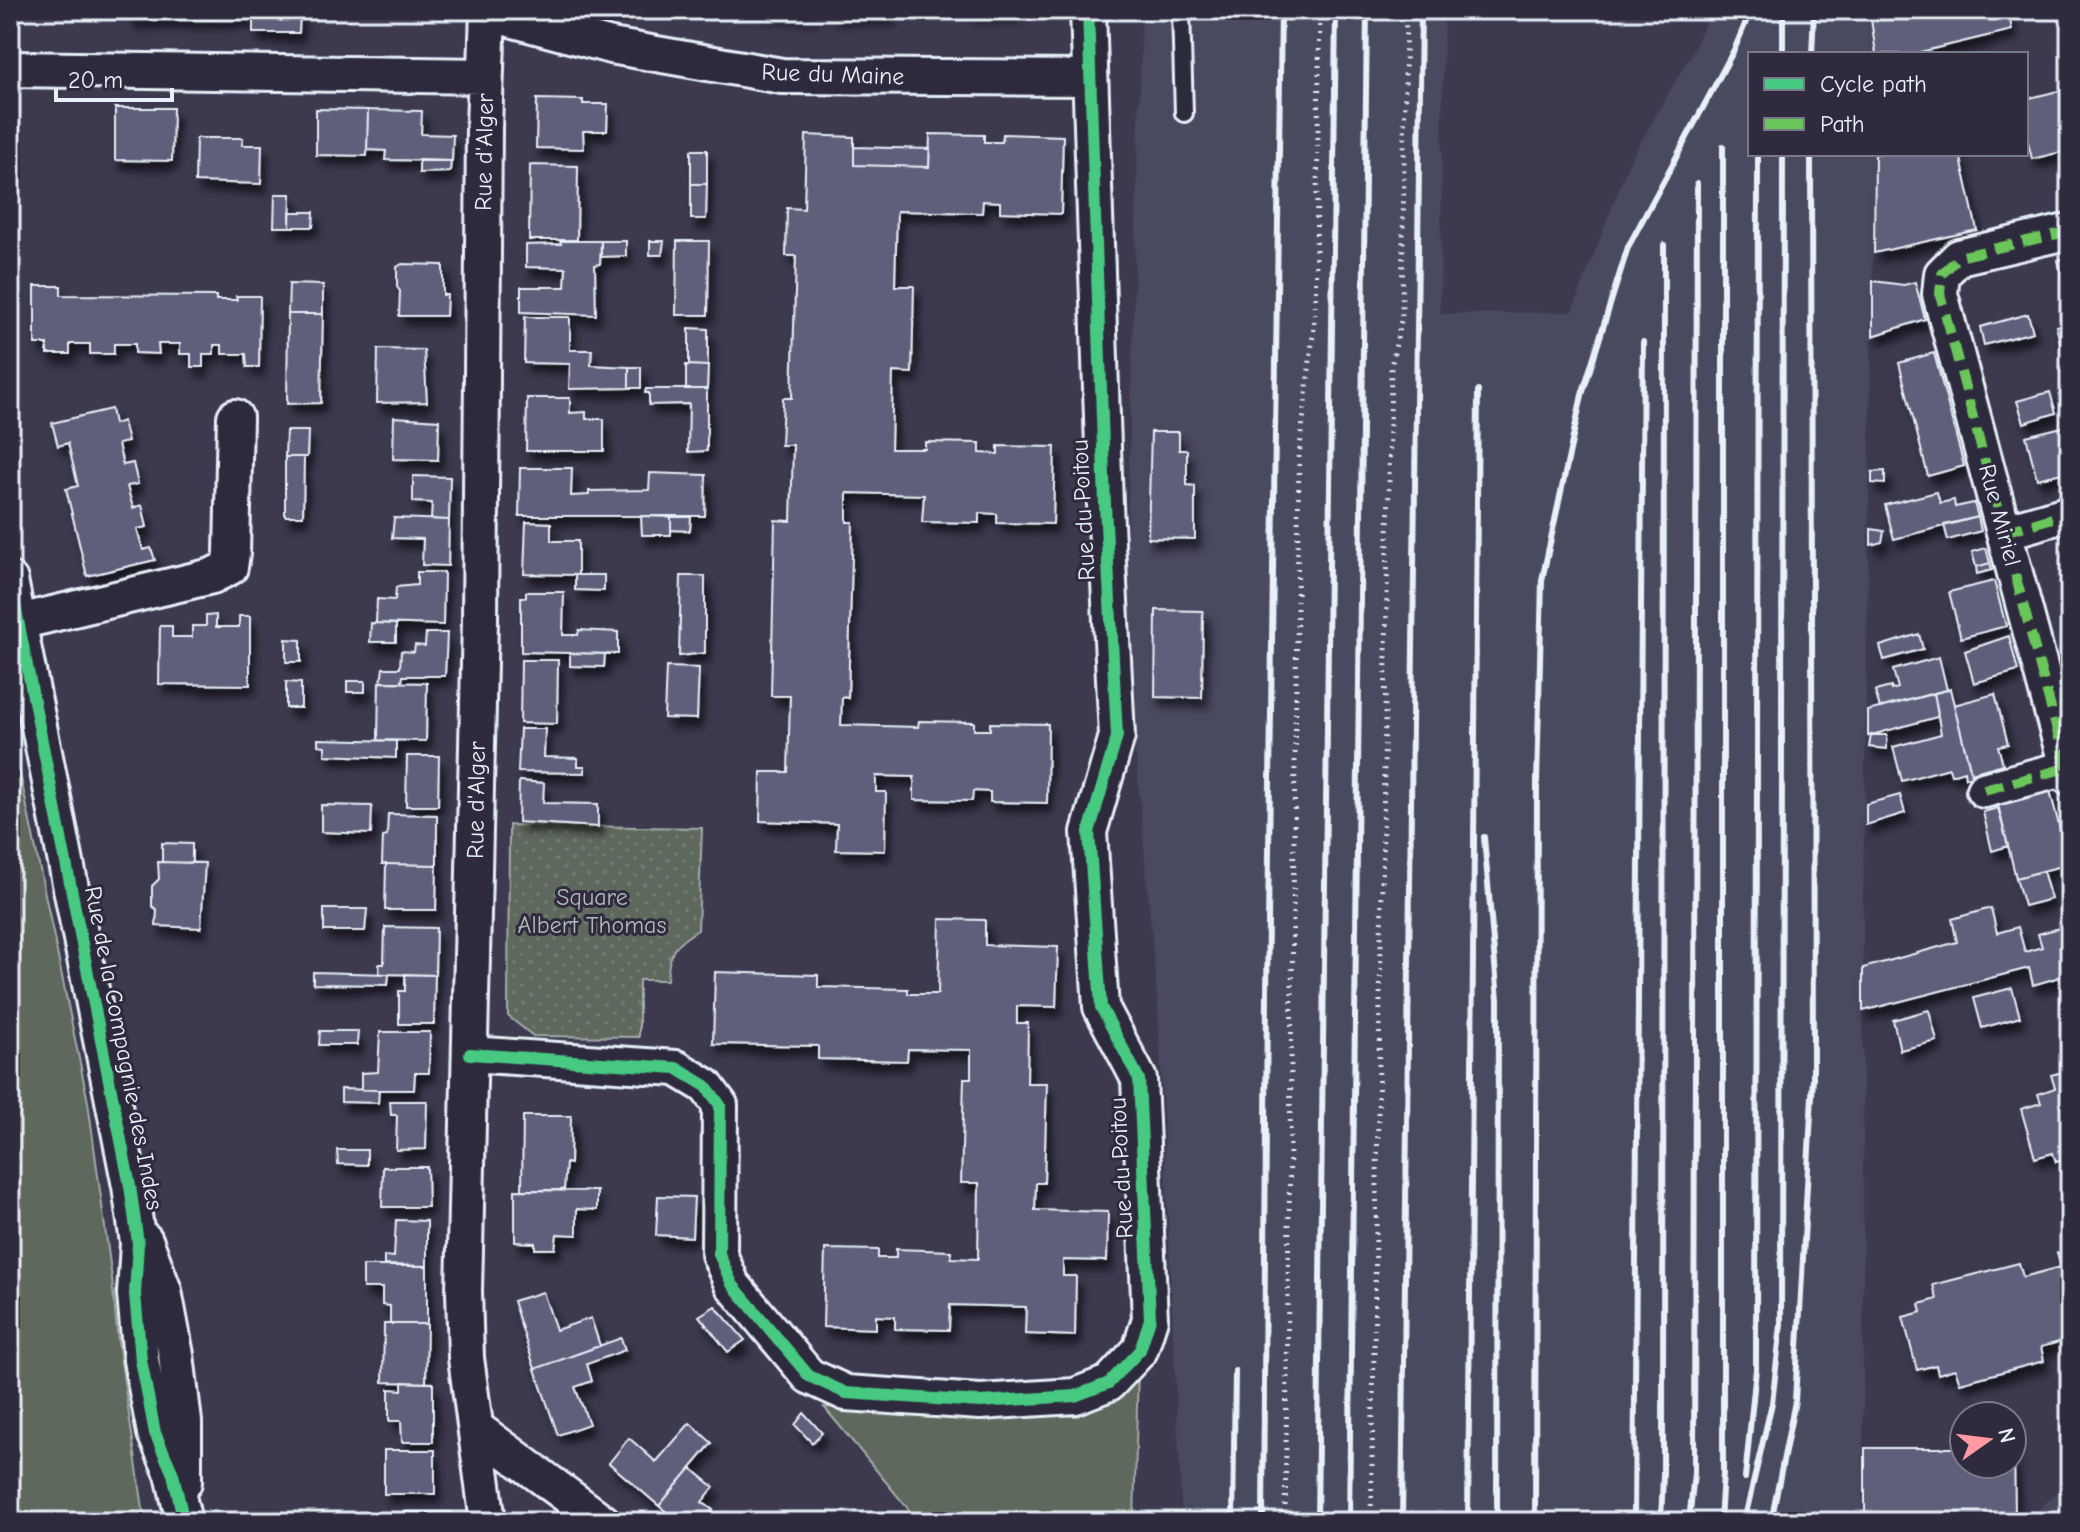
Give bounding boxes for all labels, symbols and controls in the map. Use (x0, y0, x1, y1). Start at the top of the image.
scale bar (56, 52, 172, 102)
legend (1748, 52, 2028, 156)
street label: Rue du Maine (761, 58, 905, 90)
text: 20 m (68, 66, 123, 94)
text: Cycle path (1820, 70, 1927, 98)
street label: Rue d'Alger (469, 93, 499, 211)
text: Path (1820, 110, 1865, 138)
street label: Rue du Poitou (1065, 439, 1101, 581)
street label: Rue Miriel (1973, 461, 2027, 569)
street label: Rue d'Alger (461, 741, 491, 859)
park label: Square Albert Thomas (518, 883, 666, 939)
street label: Rue de la Compagnie des Indes (79, 884, 169, 1212)
street label: Rue du Poitou (1103, 1097, 1139, 1239)
north arrow (1948, 1400, 2028, 1480)
text: N (1992, 1425, 2021, 1446)

